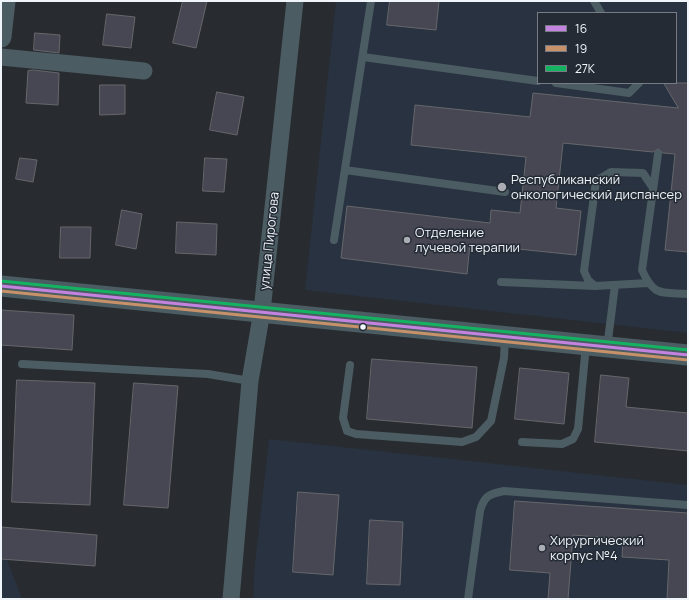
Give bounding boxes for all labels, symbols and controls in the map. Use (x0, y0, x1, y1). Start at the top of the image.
legend (537, 12, 677, 84)
text: 16 (575, 20, 587, 37)
text: 19 (575, 40, 587, 57)
text: 27К (575, 60, 595, 77)
place label: Республиканский онкологический диспансер (511, 172, 682, 203)
marker: Республиканский онкологический диспансер (496, 181, 508, 193)
street label: улица Пирогова (257, 191, 283, 291)
place label: Отделение лучевой терапии (415, 225, 520, 256)
marker: Отделение лучевой терапии (402, 235, 412, 245)
unlabelled marker (358, 322, 368, 332)
place label: Хирургический корпус №4 (550, 533, 644, 564)
marker: Хирургический корпус №4 (537, 543, 547, 553)

